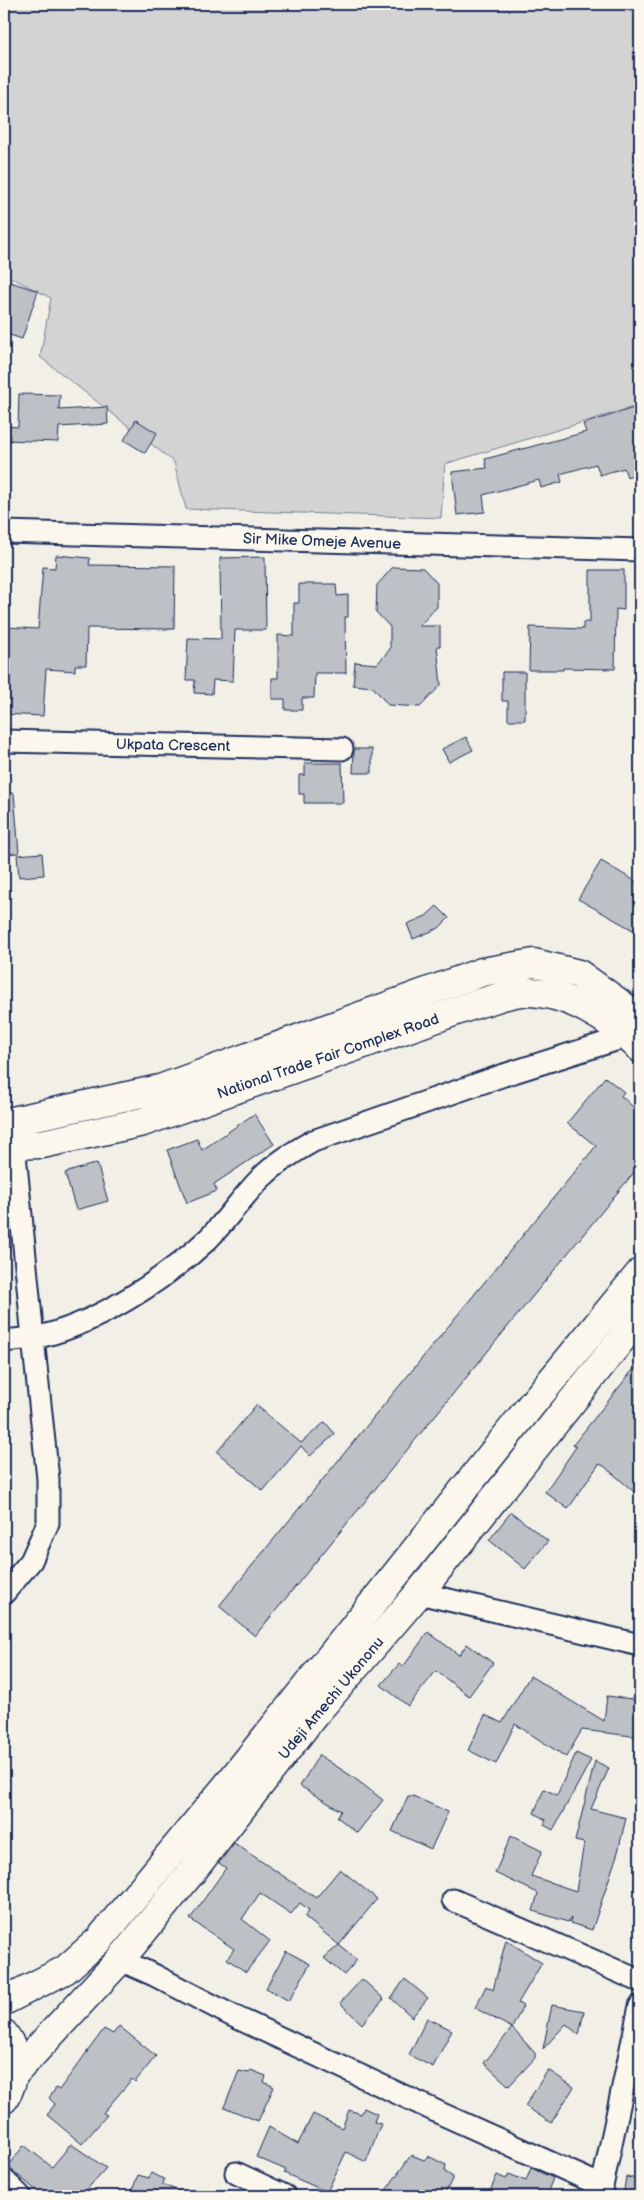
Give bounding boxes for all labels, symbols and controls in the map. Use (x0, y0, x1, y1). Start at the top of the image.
street label: Sir Mike Omeje Avenue (243, 529, 401, 554)
street label: Ukpata Crescent (116, 735, 231, 756)
street label: National Trade Fair Complex Road (215, 1010, 442, 1103)
street label: Udeji Amechi Ukononu (275, 1633, 388, 1763)

